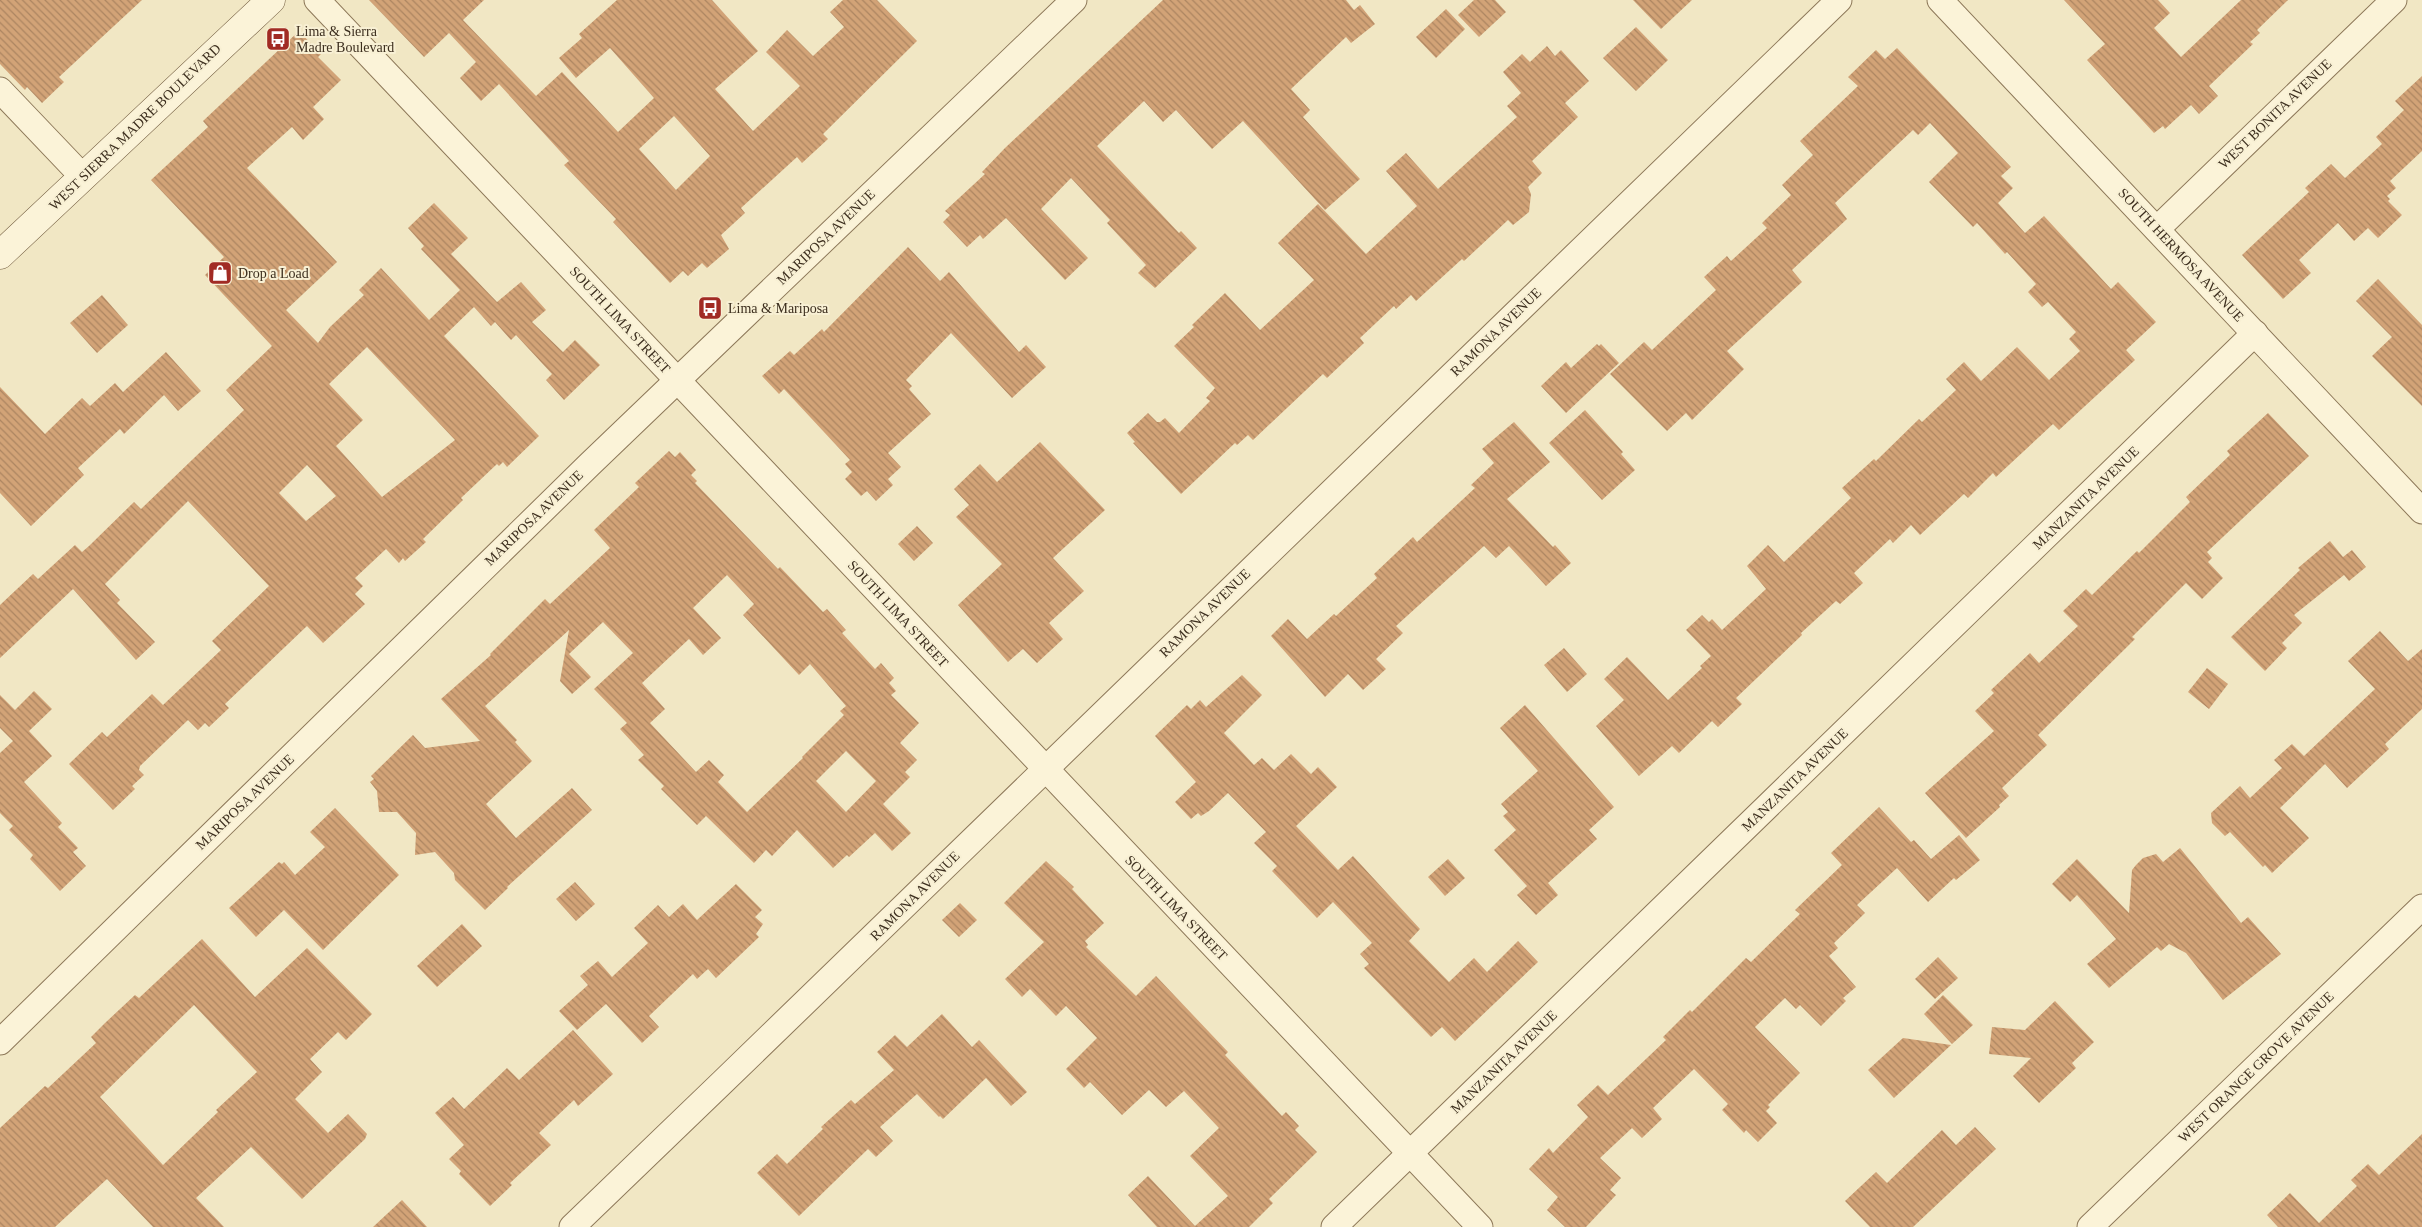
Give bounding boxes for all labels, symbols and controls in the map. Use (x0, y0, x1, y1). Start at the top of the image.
place label: Lima & Sierra Madre Boulevard (296, 24, 394, 55)
bus stop icon: Lima & Sierra Madre Boulevard (265, 26, 291, 52)
street label: WEST SIERRA MADRE BOULEVARD (46, 41, 224, 213)
street label: WEST BONITA AVENUE (2216, 56, 2334, 172)
street label: SOUTH HERMOSA AVENUE (2115, 185, 2247, 325)
street label: MARIPOSA AVENUE (774, 186, 878, 288)
shop icon: Drop a Load (207, 260, 233, 286)
street label: SOUTH LIMA STREET (567, 264, 674, 377)
place label: Drop a Load (238, 266, 309, 281)
street label: RAMONA AVENUE (1448, 285, 1544, 379)
bus stop icon: Lima & Mariposa (697, 295, 723, 321)
place label: Lima & Mariposa (728, 301, 829, 316)
street label: MANZANITA AVENUE (2030, 444, 2142, 552)
street label: MARIPOSA AVENUE (482, 467, 586, 569)
street label: SOUTH LIMA STREET (845, 558, 952, 671)
street label: RAMONA AVENUE (1157, 566, 1253, 660)
street label: MANZANITA AVENUE (1739, 726, 1851, 834)
street label: MARIPOSA AVENUE (193, 751, 297, 853)
street label: RAMONA AVENUE (867, 848, 963, 944)
street label: SOUTH LIMA STREET (1122, 852, 1230, 964)
street label: WEST ORANGE GROVE AVENUE (2175, 989, 2337, 1145)
street label: MANZANITA AVENUE (1448, 1008, 1560, 1116)

